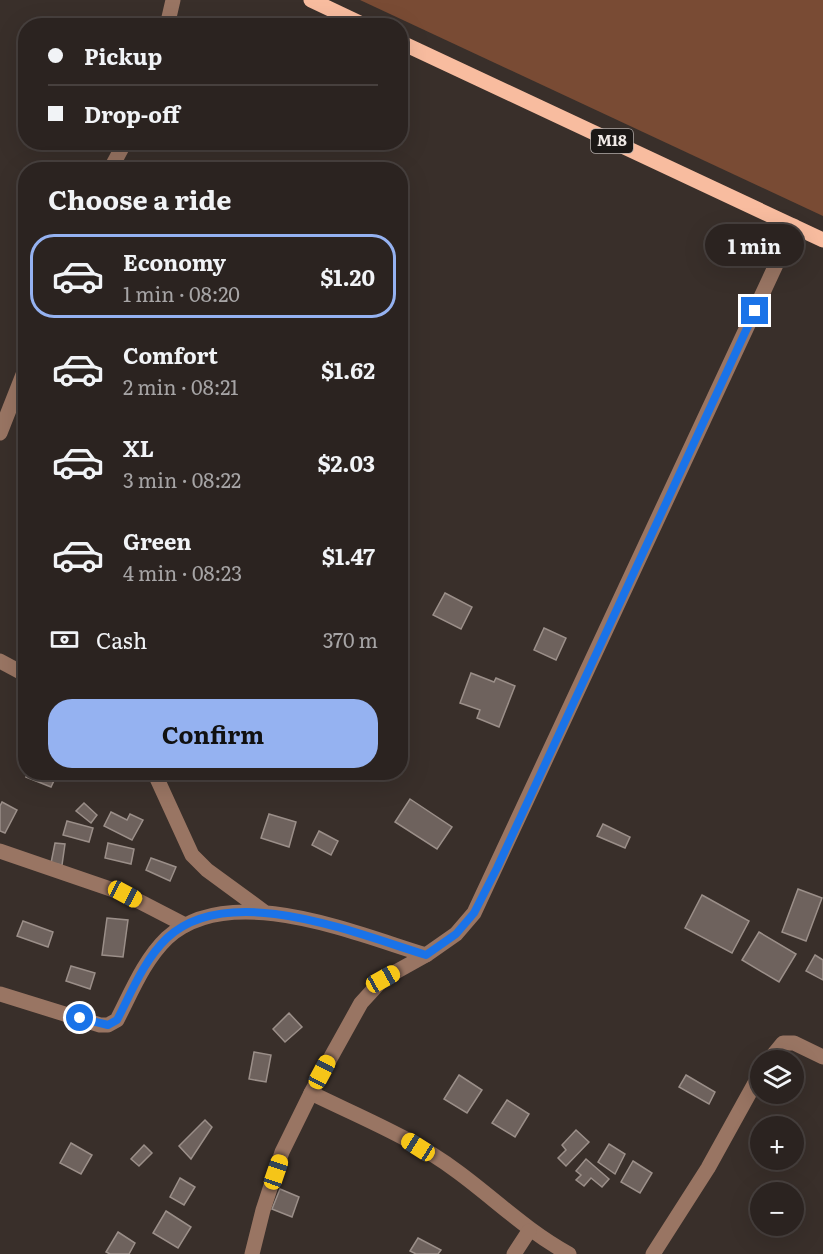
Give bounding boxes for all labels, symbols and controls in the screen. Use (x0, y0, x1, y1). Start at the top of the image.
text: Pickup (84, 39, 162, 72)
text: Drop-off (84, 97, 180, 130)
road number: M18 (591, 129, 633, 153)
text: Choose a ride (48, 178, 231, 218)
callout: 1 min (706, 224, 804, 266)
text: 1 min (728, 230, 781, 260)
text: Economy (123, 245, 226, 278)
icon: car (51, 249, 105, 303)
text: $1.20 (320, 260, 375, 293)
text: 1 min · 08:20 (123, 278, 240, 308)
route end (741, 297, 768, 324)
text: Comfort (123, 338, 218, 371)
icon: car (51, 342, 105, 396)
text: $1.62 (321, 353, 375, 386)
text: 2 min · 08:21 (123, 371, 238, 401)
text: XL (123, 431, 154, 464)
icon: car (51, 435, 105, 489)
text: $2.03 (317, 446, 375, 479)
text: 3 min · 08:22 (123, 464, 241, 494)
text: Green (123, 524, 192, 557)
icon: car (51, 528, 105, 582)
text: $1.47 (322, 539, 375, 572)
text: 4 min · 08:23 (123, 557, 242, 587)
icon: cash (48, 623, 81, 656)
text: Cash (96, 623, 147, 656)
text: 370 m (323, 624, 378, 654)
button: Confirm (48, 699, 378, 768)
car (105, 878, 145, 910)
car (363, 962, 403, 996)
route start (66, 1004, 93, 1031)
map controls (750, 1050, 804, 1236)
button: layers (750, 1050, 804, 1104)
car (306, 1052, 338, 1092)
button: + (750, 1116, 804, 1170)
car (398, 1130, 438, 1164)
car (262, 1152, 290, 1192)
button: − (750, 1182, 804, 1236)

